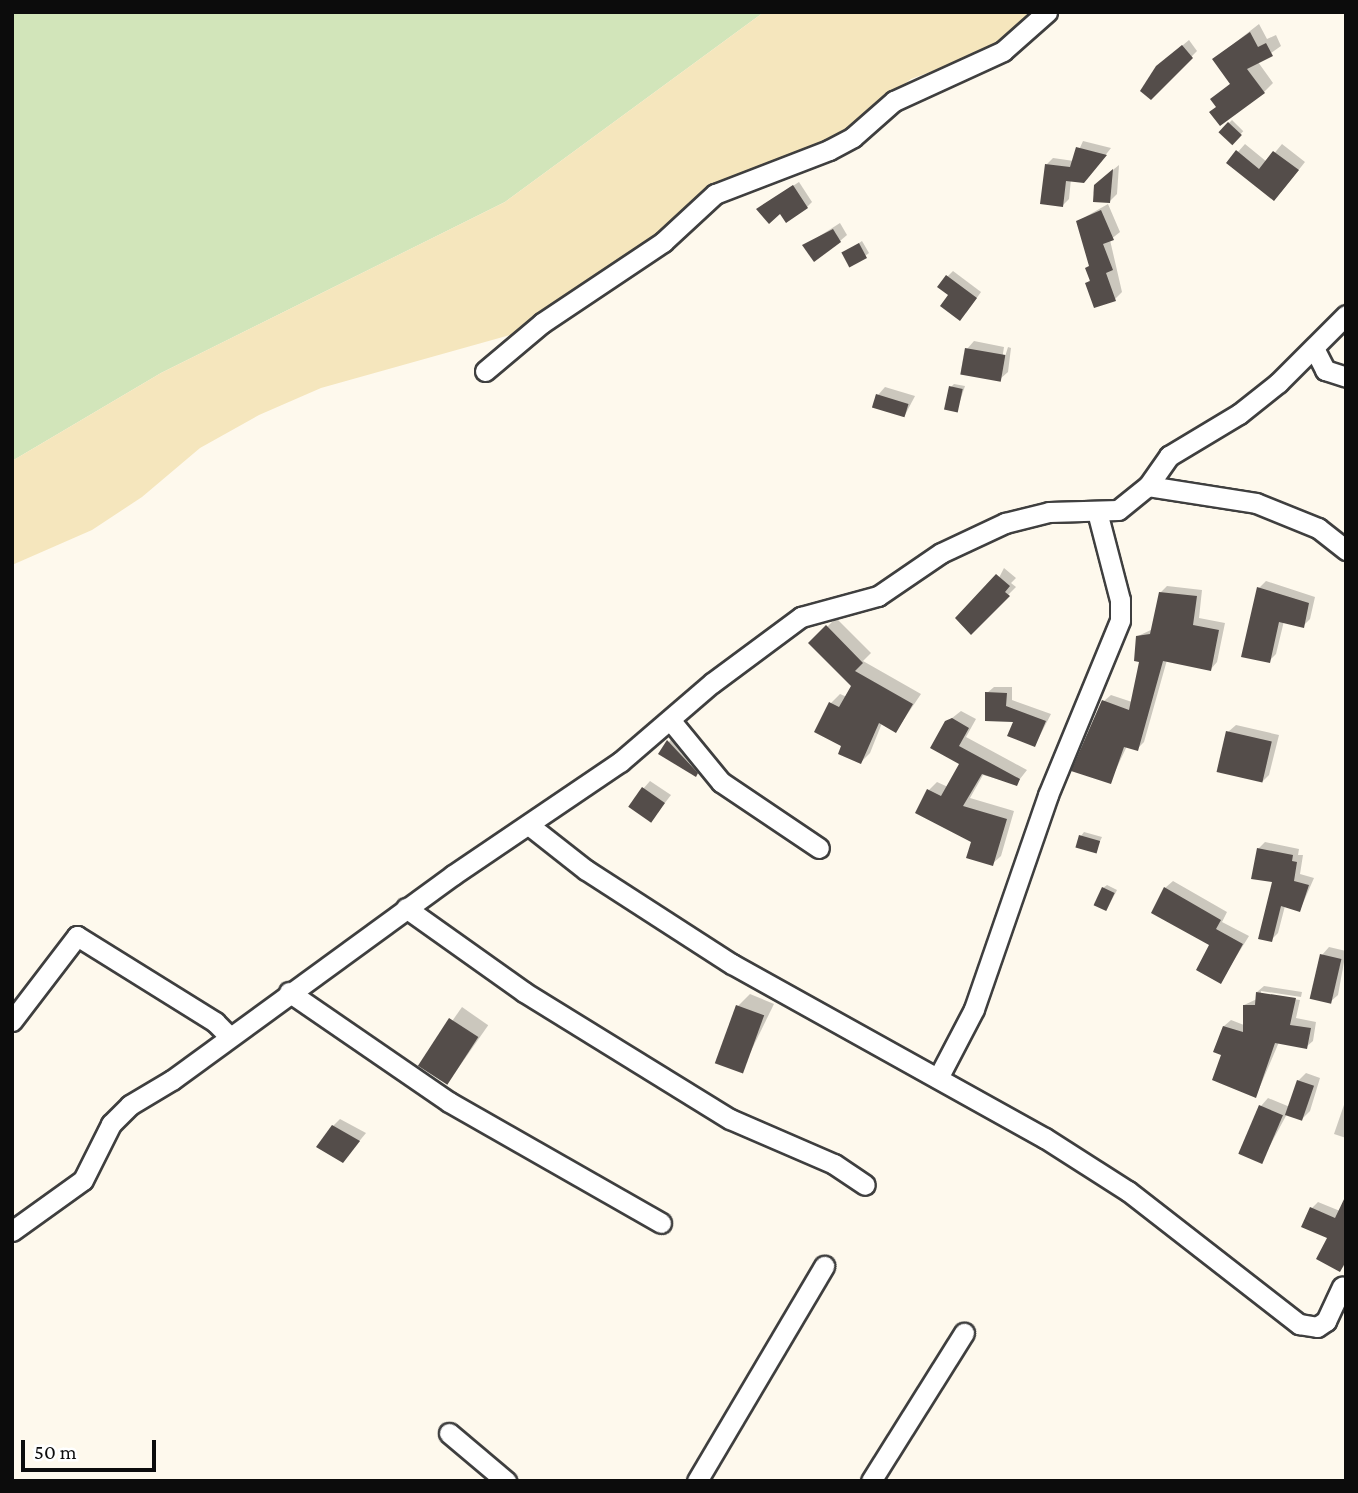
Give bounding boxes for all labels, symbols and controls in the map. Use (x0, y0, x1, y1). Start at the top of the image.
scale bar (24, 1426, 159, 1470)
text: 50 m (34, 1440, 77, 1464)

